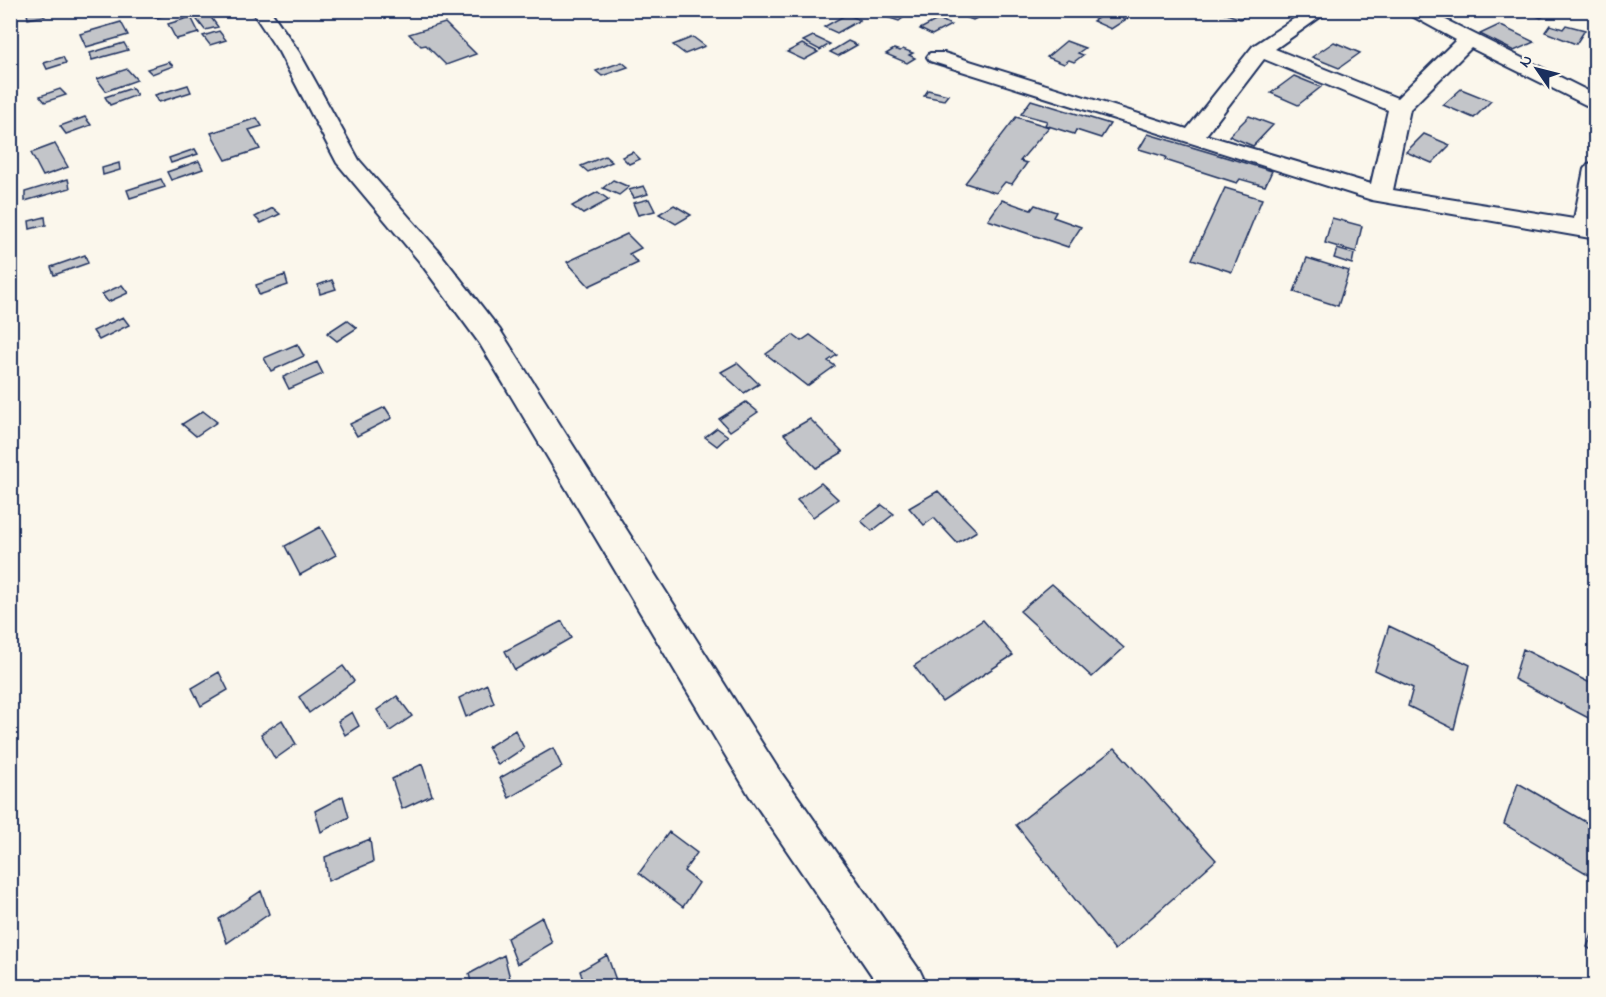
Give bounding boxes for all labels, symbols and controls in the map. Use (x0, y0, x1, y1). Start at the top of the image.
north arrow (1507, 39, 1567, 99)
text: N (1513, 50, 1539, 73)

